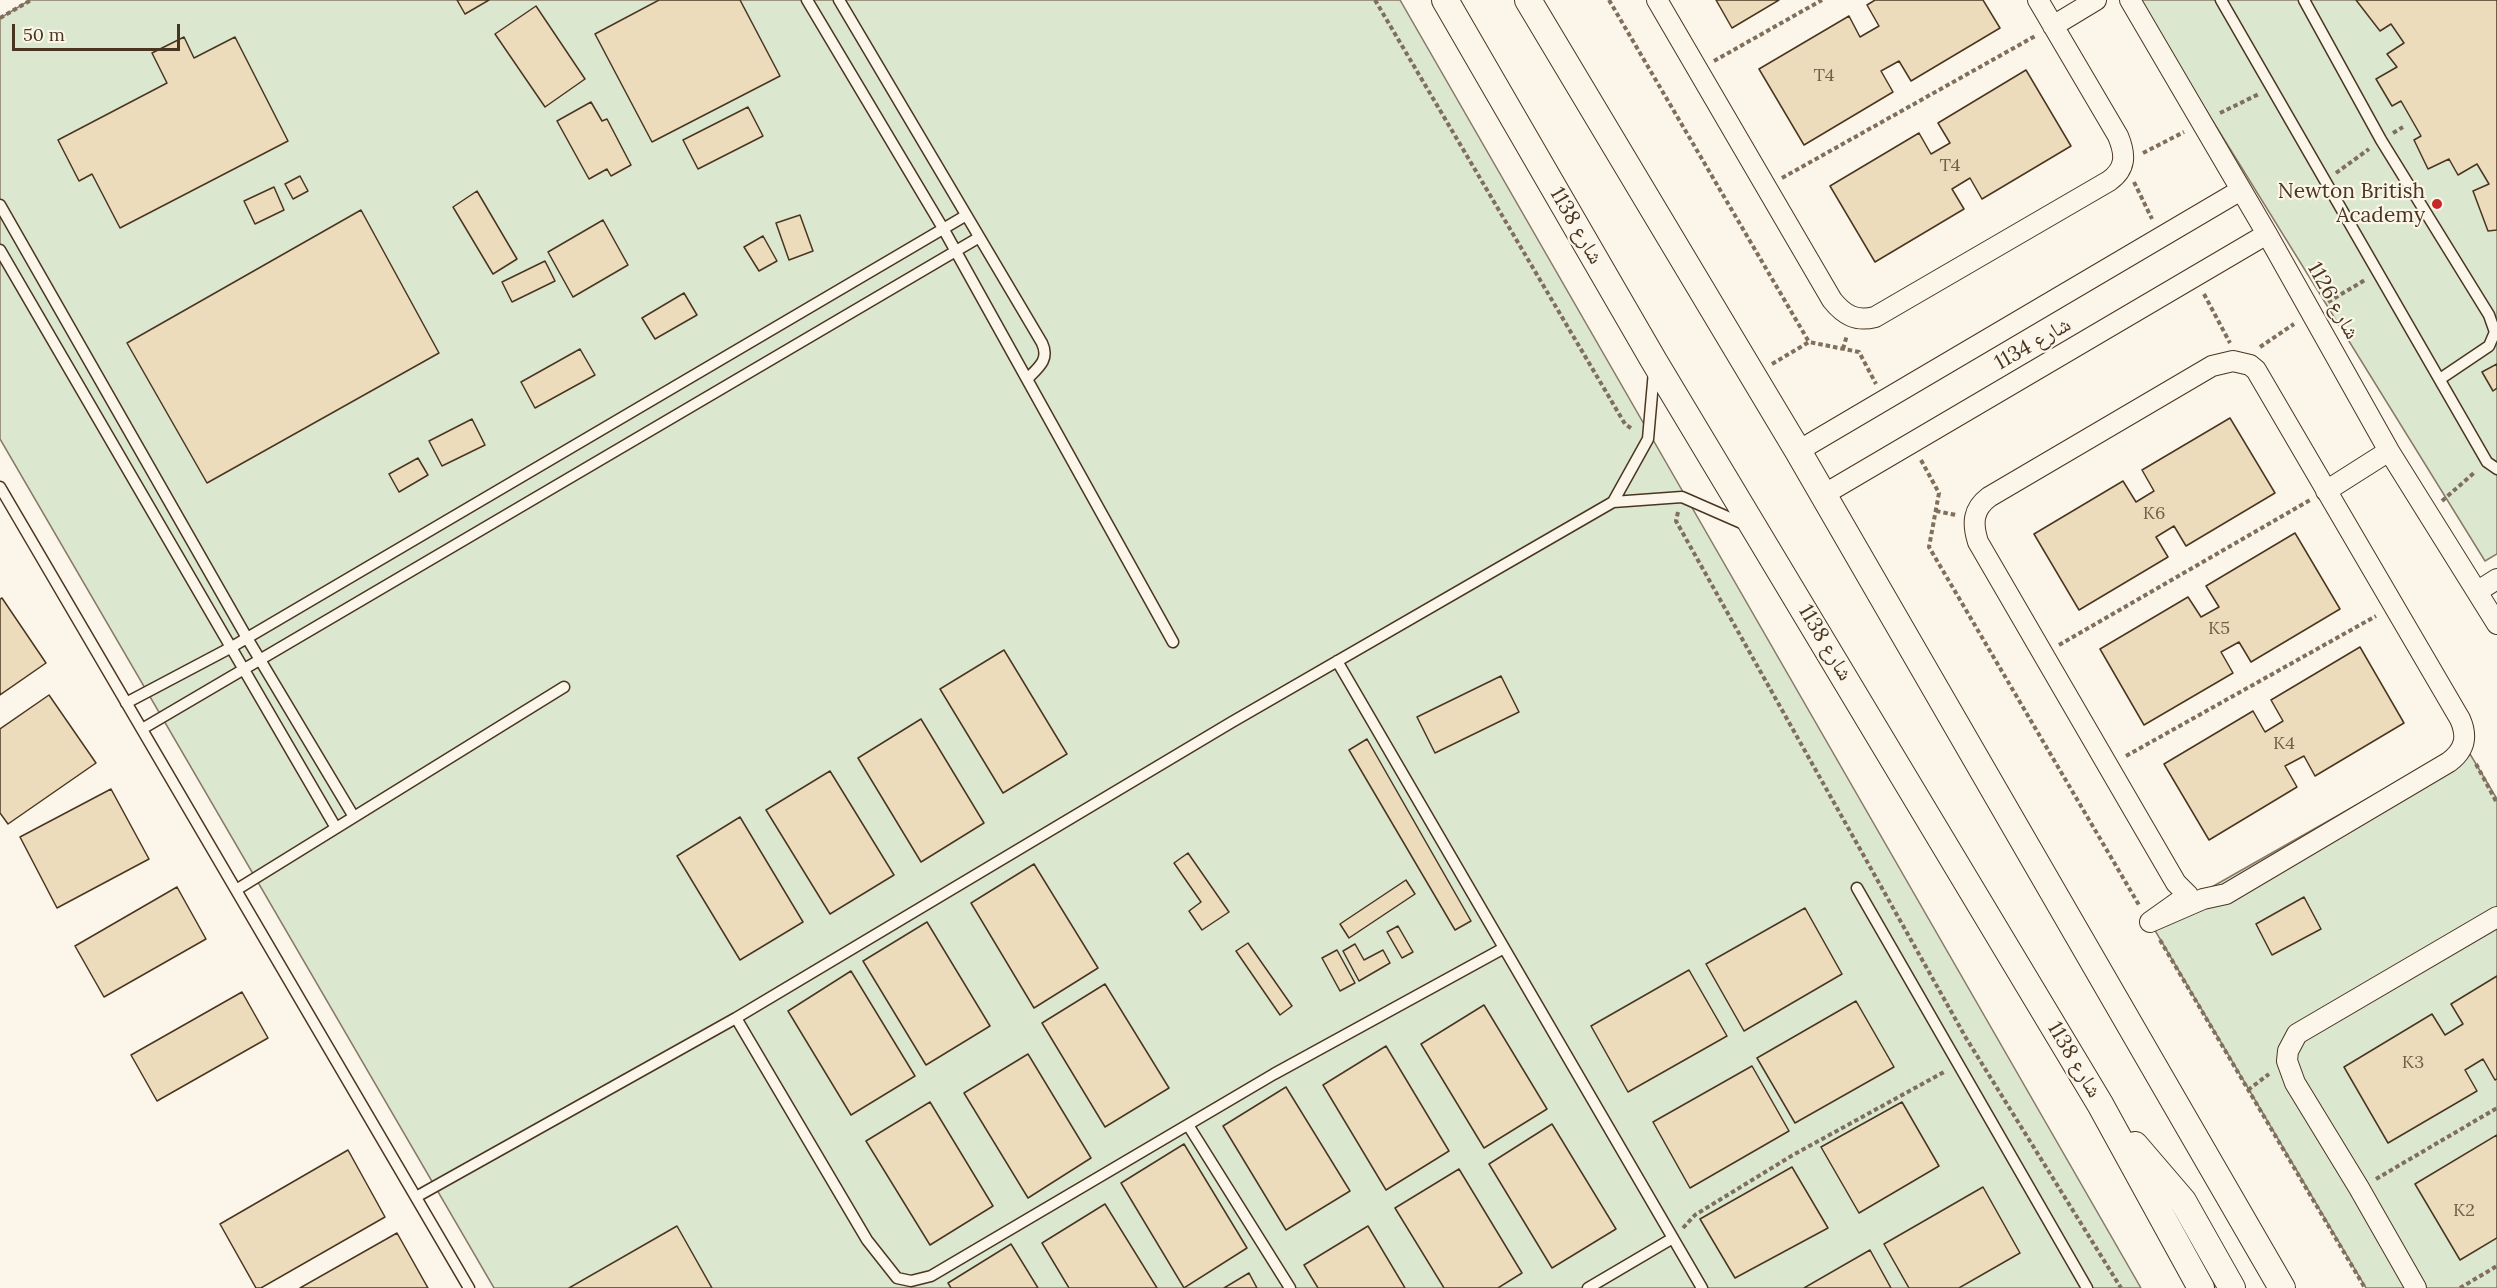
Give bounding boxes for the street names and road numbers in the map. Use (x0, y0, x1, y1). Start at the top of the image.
street label: شارع 1138 (1544, 183, 1608, 269)
street label: شارع 1126 (2302, 258, 2364, 344)
street label: شارع 1134 (1990, 312, 2076, 376)
street label: شارع 1138 (1793, 600, 1857, 686)
street label: شارع 1138 (2042, 1017, 2106, 1103)

